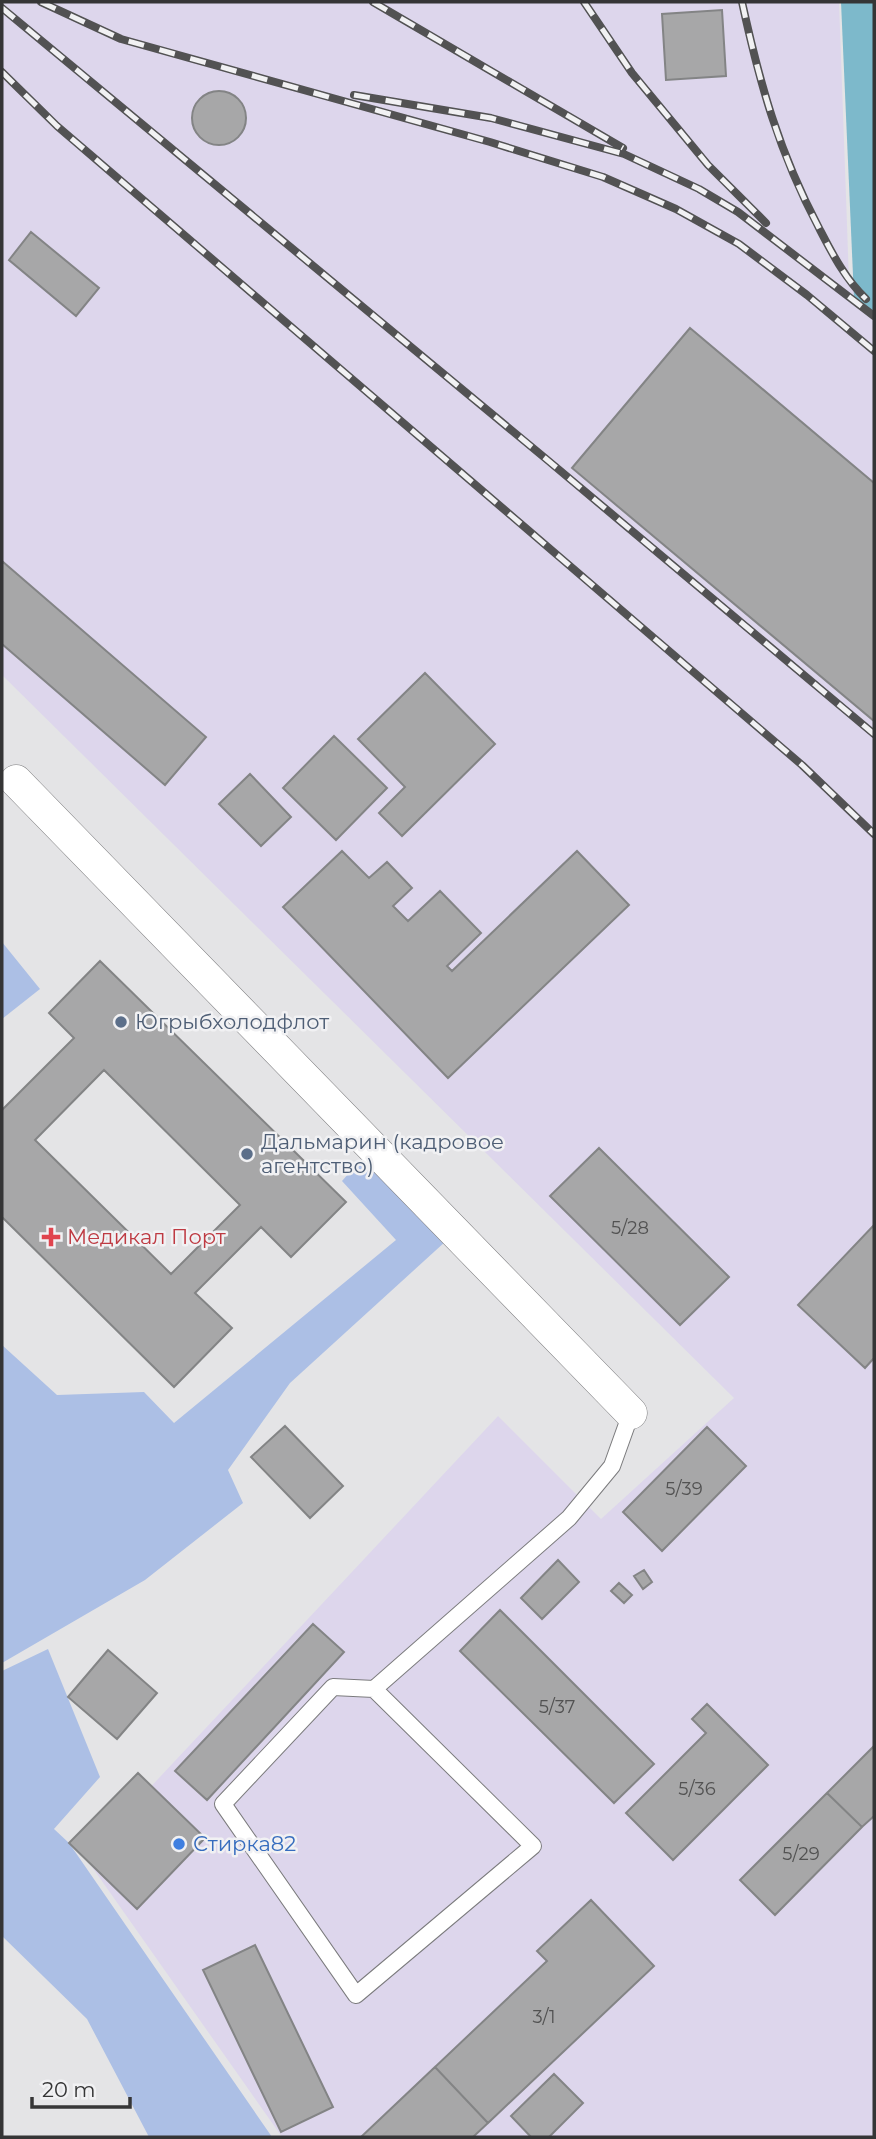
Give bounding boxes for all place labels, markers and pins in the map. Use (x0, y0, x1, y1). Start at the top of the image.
place label: Югрыбхолодфлот (135, 1009, 329, 1034)
marker: Югрыбхолодфлот (113, 1014, 129, 1030)
place label: Дальмарин (кадровое агентство) (261, 1129, 504, 1178)
marker: Дальмарин (кадровое агентство) (239, 1146, 255, 1162)
place label: Медикал Порт (67, 1224, 226, 1249)
marker: Медикал Порт (41, 1227, 61, 1247)
place label: Стирка82 (193, 1831, 296, 1856)
marker: Стирка82 (171, 1836, 187, 1852)

